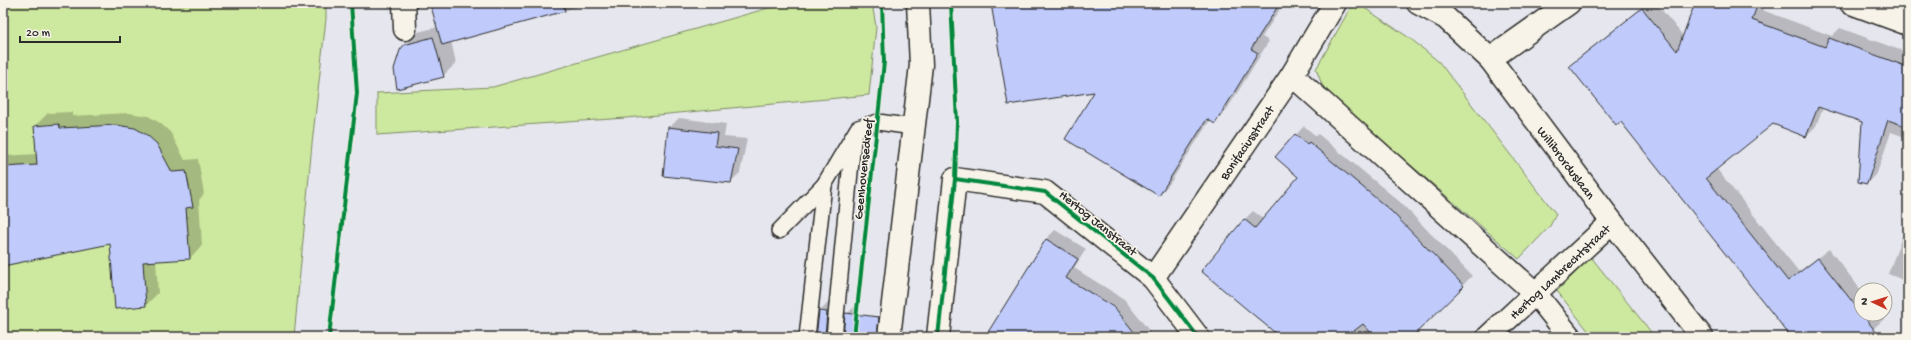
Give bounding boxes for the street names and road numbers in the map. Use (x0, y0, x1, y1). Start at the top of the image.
street label: Bonifaciusstraat (1217, 102, 1279, 184)
street label: Geenhovensedreef (852, 117, 877, 220)
street label: Willibrorduslaan (1533, 124, 1598, 203)
street label: Hertog Janstraat (1055, 188, 1141, 261)
street label: Hertog Lambrechtstraat (1507, 221, 1615, 323)

